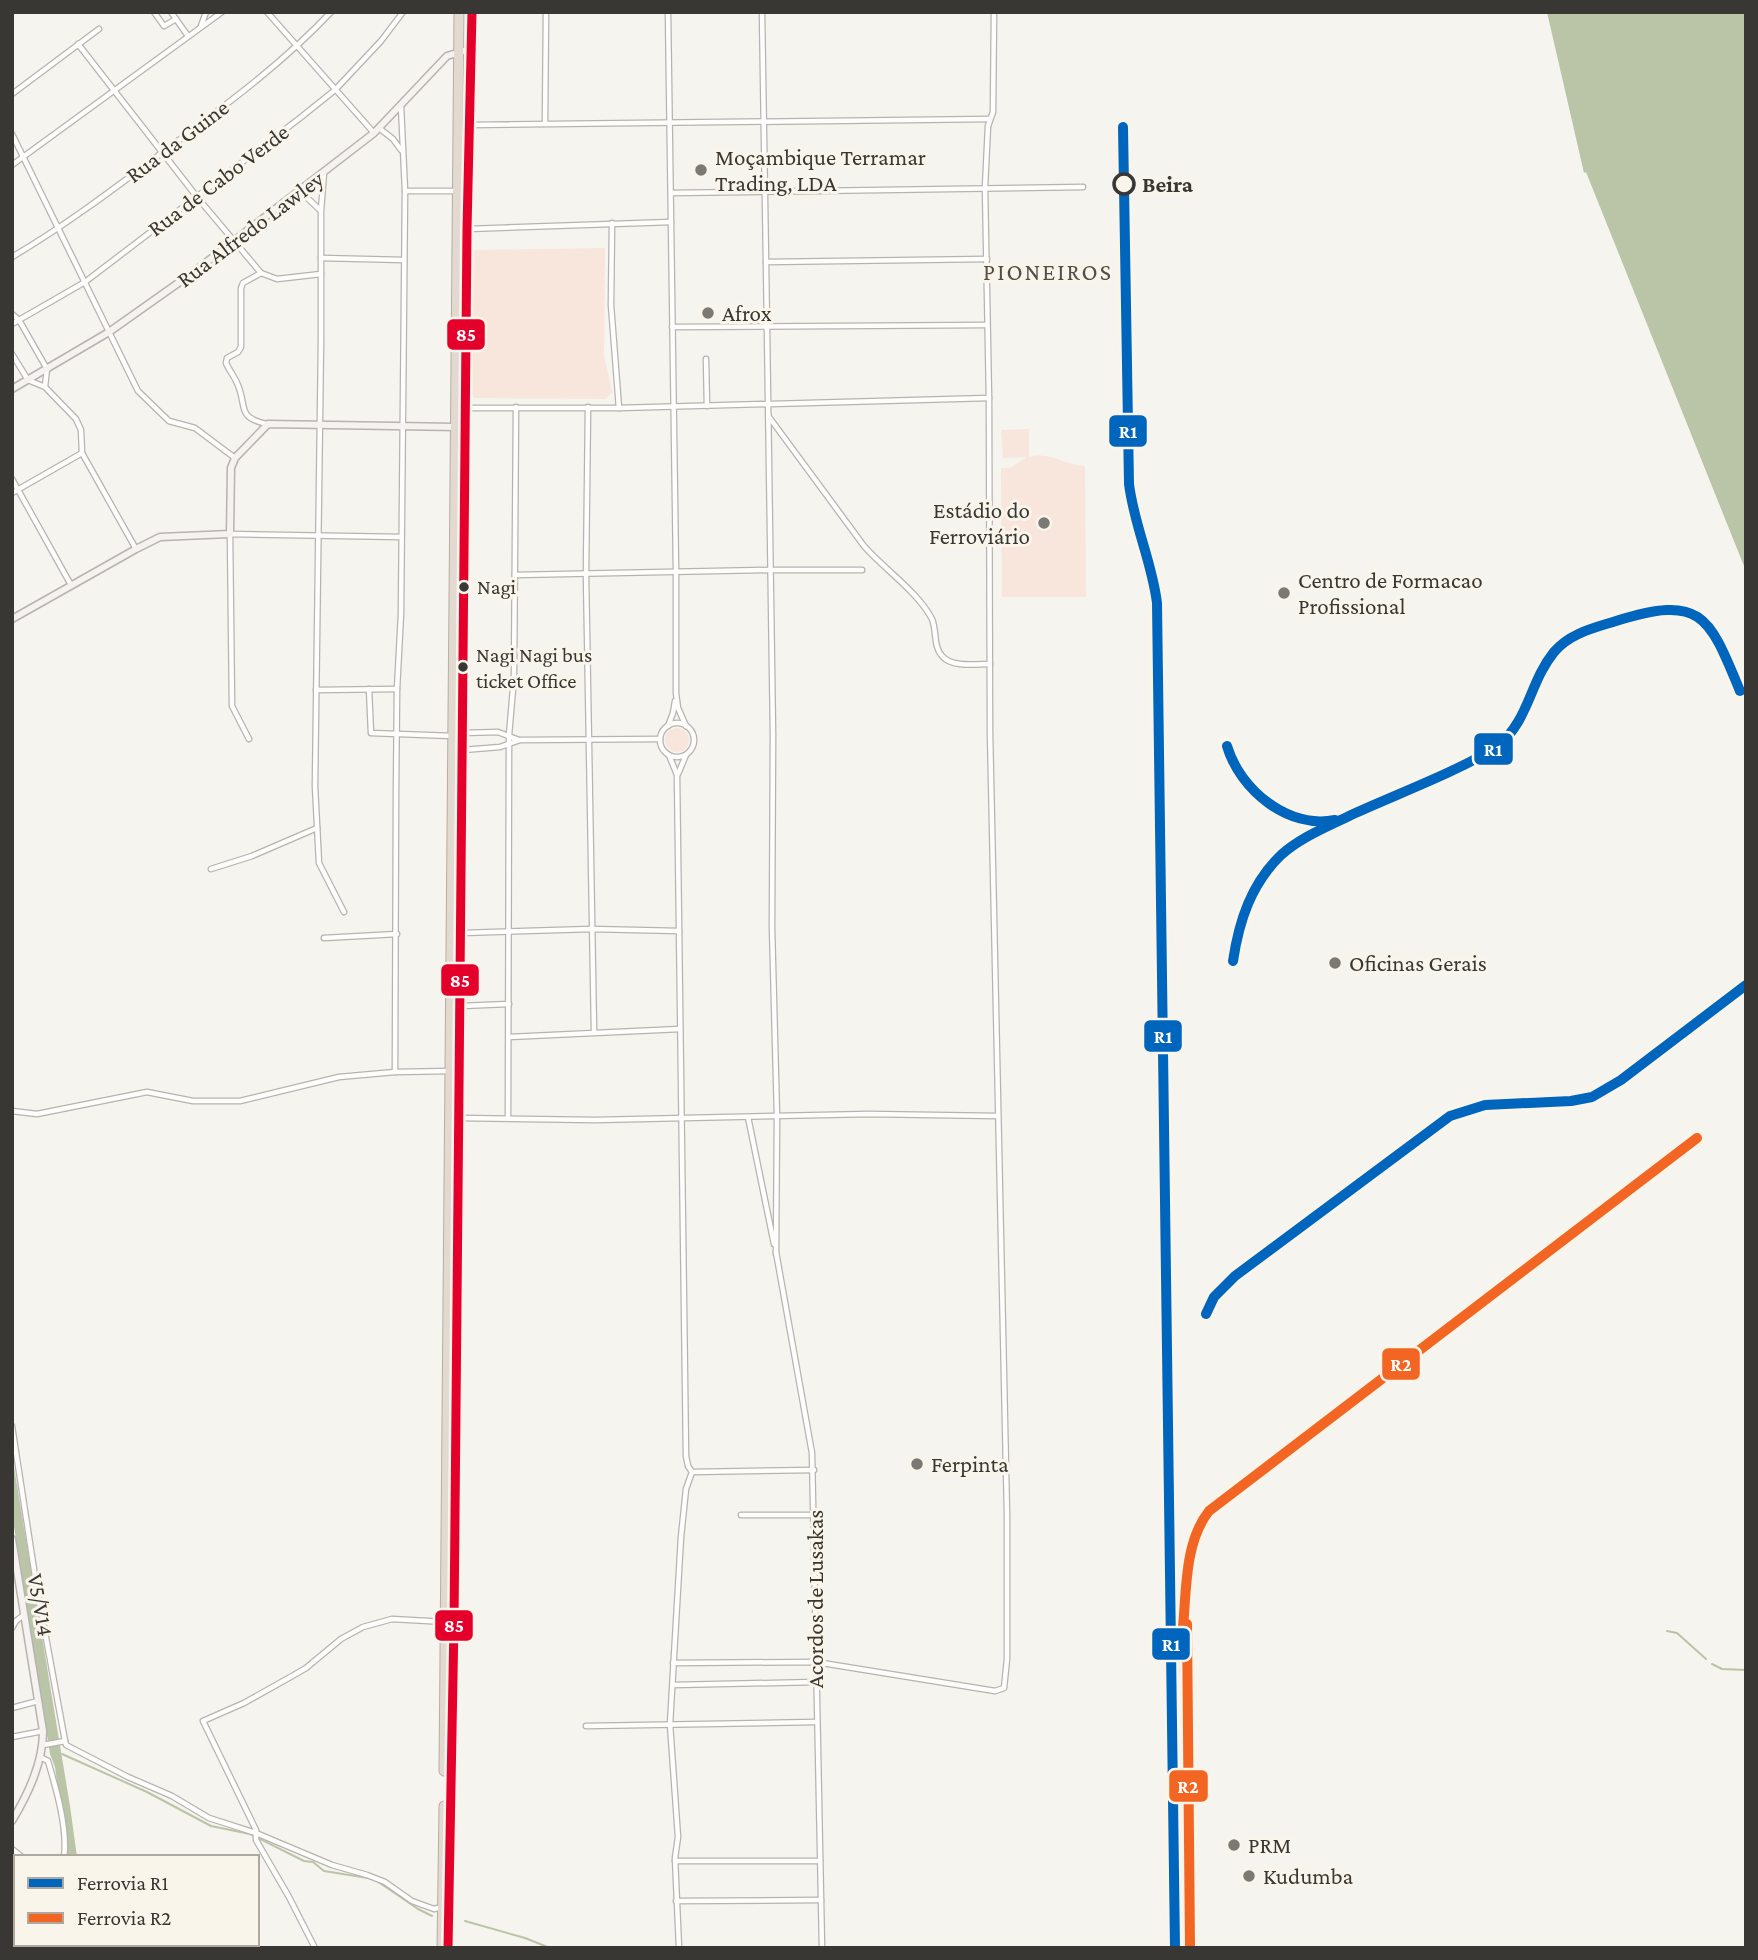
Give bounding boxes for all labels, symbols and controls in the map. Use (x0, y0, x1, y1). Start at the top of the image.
street label: Rua da Guine (120, 94, 234, 188)
street label: Rua de Cabo Verde (142, 118, 294, 242)
place label: Moçambique Terramar Trading, LDA (715, 144, 926, 196)
marker: Moçambique Terramar Trading, LDA (693, 162, 709, 178)
street label: Rua Alfredo Lawley (172, 165, 329, 293)
place label: Beira (1142, 171, 1194, 197)
marker: Beira (1113, 173, 1135, 195)
district label: PIONEIROS (983, 258, 1113, 285)
place label: Afrox (722, 300, 772, 326)
marker: Afrox (700, 305, 716, 321)
line badge: 85 (446, 318, 486, 351)
text: 85 (456, 324, 476, 345)
line badge: R1 (1108, 414, 1148, 448)
text: R1 (1119, 421, 1137, 442)
place label: Estádio do Ferroviário (929, 497, 1030, 549)
marker: Estádio do Ferroviário (1036, 515, 1052, 531)
place label: Centro de Formacao Profissional (1298, 567, 1483, 619)
place label: Nagi (477, 575, 517, 599)
marker: Nagi (457, 580, 471, 594)
marker: Centro de Formacao Profissional (1276, 585, 1292, 601)
place label: Nagi Nagi bus ticket Office (476, 643, 592, 693)
marker: Nagi Nagi bus ticket Office (456, 660, 470, 674)
line badge: R1 (1473, 732, 1514, 766)
text: R1 (1484, 739, 1502, 760)
place label: Oficinas Gerais (1349, 950, 1487, 976)
marker: Oficinas Gerais (1327, 955, 1343, 971)
line badge: 85 (440, 963, 480, 997)
text: 85 (450, 970, 470, 991)
line badge: R1 (1143, 1019, 1183, 1053)
text: R1 (1154, 1026, 1172, 1047)
line badge: R2 (1381, 1347, 1421, 1381)
text: R2 (1390, 1354, 1412, 1375)
place label: Ferpinta (931, 1451, 1009, 1477)
marker: Ferpinta (909, 1456, 925, 1472)
street label: Acordos de Lusakas (802, 1510, 828, 1688)
street label: V5/V14 (23, 1572, 59, 1638)
line badge: 85 (434, 1609, 474, 1642)
text: 85 (444, 1615, 464, 1636)
line badge: R1 (1151, 1627, 1191, 1661)
text: R1 (1162, 1634, 1180, 1655)
line badge: R2 (1168, 1769, 1209, 1803)
text: R2 (1177, 1776, 1199, 1797)
place label: PRM (1248, 1832, 1291, 1858)
marker: PRM (1226, 1837, 1242, 1853)
legend (14, 1855, 259, 1946)
place label: Kudumba (1263, 1863, 1354, 1889)
marker: Kudumba (1241, 1868, 1257, 1884)
text: Ferrovia R1 (77, 1871, 168, 1895)
text: Ferrovia R2 (77, 1906, 171, 1930)

